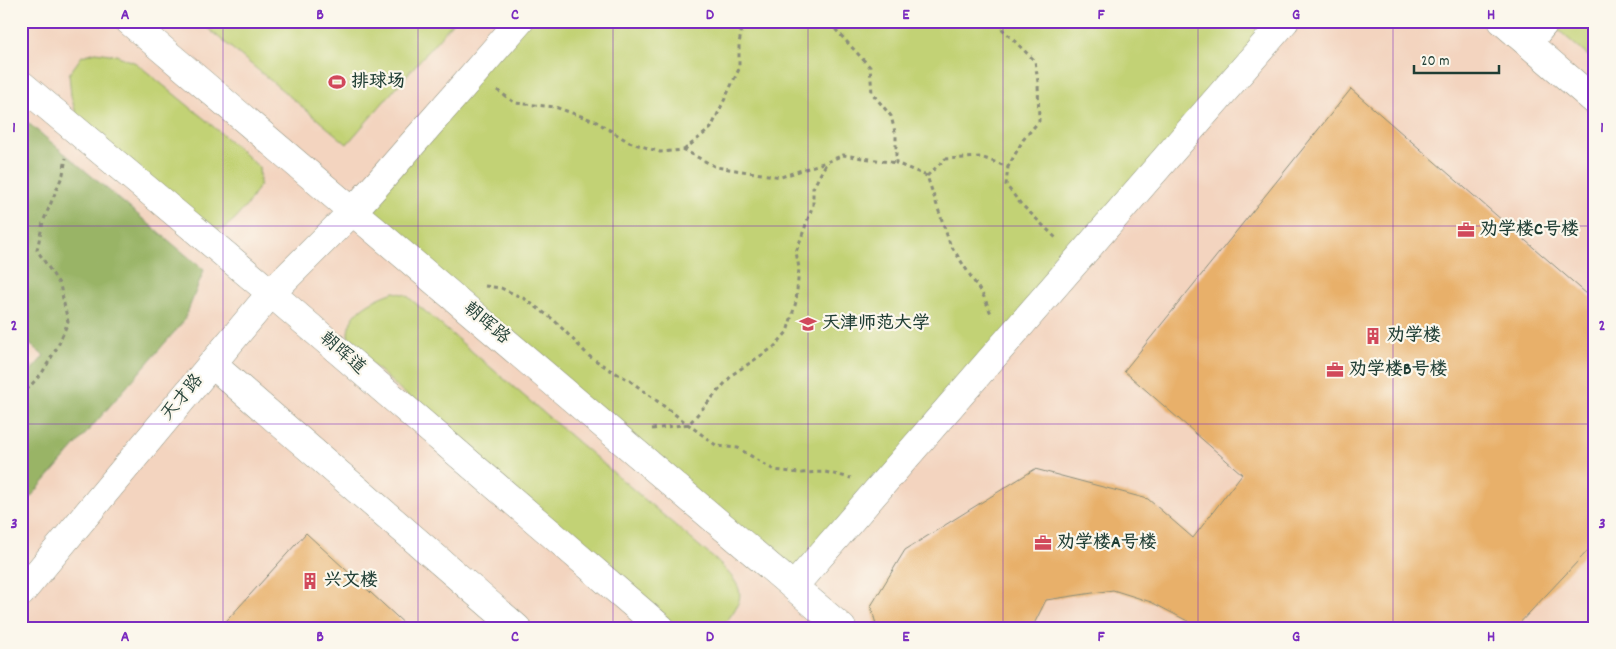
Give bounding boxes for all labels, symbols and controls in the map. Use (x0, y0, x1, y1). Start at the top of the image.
text: A (121, 4, 130, 27)
text: B (316, 4, 324, 27)
text: C (511, 4, 519, 27)
text: D (706, 4, 715, 27)
text: E (902, 4, 910, 27)
text: F (1097, 4, 1105, 27)
text: G (1292, 4, 1300, 27)
text: H (1487, 4, 1495, 27)
scale bar (1414, 42, 1498, 74)
text: 20 m (1421, 51, 1449, 73)
place label: 排球场 (351, 70, 405, 95)
sports icon: 排球场 (327, 72, 347, 92)
text: 1 (12, 117, 16, 140)
text: 1 (1600, 117, 1604, 140)
place label: 劝学楼C号楼 (1480, 218, 1579, 243)
office icon: 劝学楼C号楼 (1456, 220, 1476, 240)
street label: 朝晖路 (457, 297, 515, 351)
place label: 天津师范大学 (822, 312, 930, 337)
school or university icon: 天津师范大学 (798, 314, 818, 334)
text: 2 (11, 315, 18, 338)
text: 2 (1599, 315, 1606, 338)
place label: 劝学楼 (1387, 324, 1441, 349)
building icon: 劝学楼 (1363, 326, 1383, 346)
street label: 朝晖道 (313, 327, 371, 381)
place label: 劝学楼B号楼 (1349, 358, 1448, 383)
office icon: 劝学楼B号楼 (1325, 360, 1345, 380)
street label: 天才路 (156, 369, 210, 427)
text: 3 (10, 513, 18, 536)
text: 3 (1598, 513, 1606, 536)
place label: 劝学楼A号楼 (1057, 531, 1157, 556)
office icon: 劝学楼A号楼 (1033, 533, 1053, 553)
place label: 兴文楼 (324, 569, 378, 594)
building icon: 兴文楼 (300, 571, 320, 591)
text: A (121, 626, 130, 649)
text: B (316, 626, 324, 649)
text: C (511, 626, 519, 649)
text: D (706, 626, 715, 649)
text: E (902, 626, 910, 649)
text: F (1097, 626, 1105, 649)
text: G (1292, 626, 1300, 649)
text: H (1487, 626, 1495, 649)

